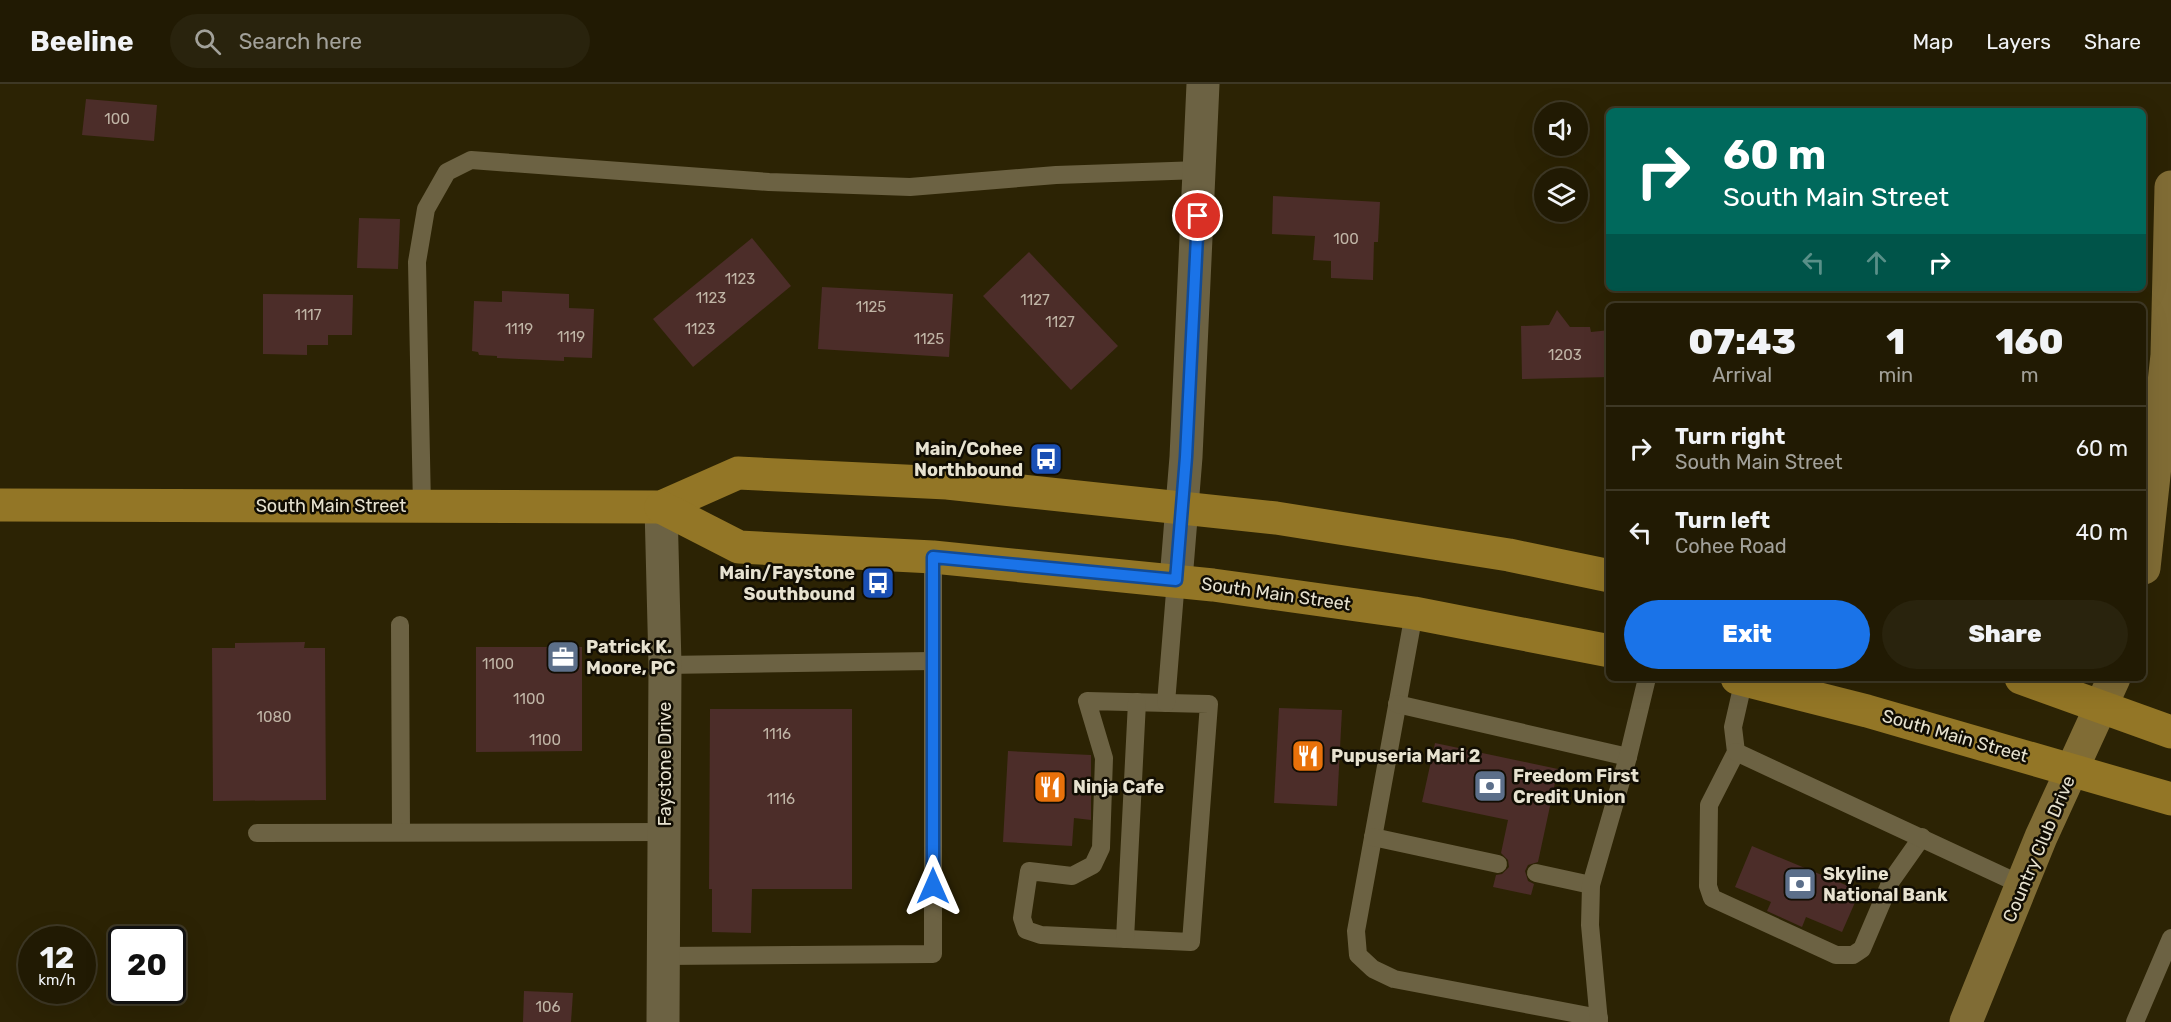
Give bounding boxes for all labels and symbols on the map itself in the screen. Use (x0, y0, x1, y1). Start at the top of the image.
house number: 100 (104, 110, 130, 128)
pin (1172, 190, 1223, 241)
house number: 100 (1333, 230, 1359, 248)
house number: 1123 (725, 270, 755, 288)
house number: 1123 (696, 289, 726, 307)
house number: 1127 (1020, 291, 1050, 309)
house number: 1125 (856, 298, 886, 316)
house number: 1117 (295, 306, 322, 324)
house number: 1127 (1045, 313, 1075, 331)
house number: 1119 (505, 320, 533, 338)
house number: 1123 (685, 320, 715, 338)
house number: 1119 (557, 328, 585, 346)
house number: 1125 (914, 330, 944, 348)
house number: 1203 (1548, 346, 1582, 364)
place label: Main/Cohee Northbound (914, 438, 1023, 481)
bus stop icon: Main/Cohee Northbound (1028, 441, 1064, 477)
street label: South Main Street (256, 495, 406, 517)
place label: Main/Faystone Southbound (719, 562, 855, 605)
bus stop icon: Main/Faystone Southbound (860, 565, 896, 601)
street label: South Main Street (1200, 573, 1352, 615)
place label: Patrick K. Moore, PC (586, 636, 676, 679)
office icon: Patrick K. Moore, PC (545, 639, 581, 675)
house number: 1100 (482, 655, 514, 673)
house number: 1100 (513, 690, 545, 708)
street label: Faystone Drive (654, 702, 676, 826)
street label: South Main Street (1880, 705, 2030, 767)
house number: 1080 (256, 708, 292, 726)
house number: 1116 (763, 725, 791, 743)
house number: 1100 (529, 731, 561, 749)
restaurant icon: Pupuseria Mari 2 (1290, 738, 1326, 774)
place label: Pupuseria Mari 2 (1331, 745, 1480, 767)
place label: Freedom First Credit Union (1513, 765, 1639, 808)
bank icon: Freedom First Credit Union (1472, 768, 1508, 804)
restaurant icon: Ninja Cafe (1032, 769, 1068, 805)
street label: Country Club Drive (1998, 772, 2080, 926)
place label: Ninja Cafe (1073, 776, 1165, 798)
house number: 1116 (767, 790, 795, 808)
position arrow (901, 854, 965, 918)
place label: Skyline National Bank (1823, 863, 1948, 906)
bank icon: Skyline National Bank (1782, 866, 1818, 902)
speed limit sign: 20 (108, 926, 186, 1004)
house number: 106 (536, 998, 561, 1016)

